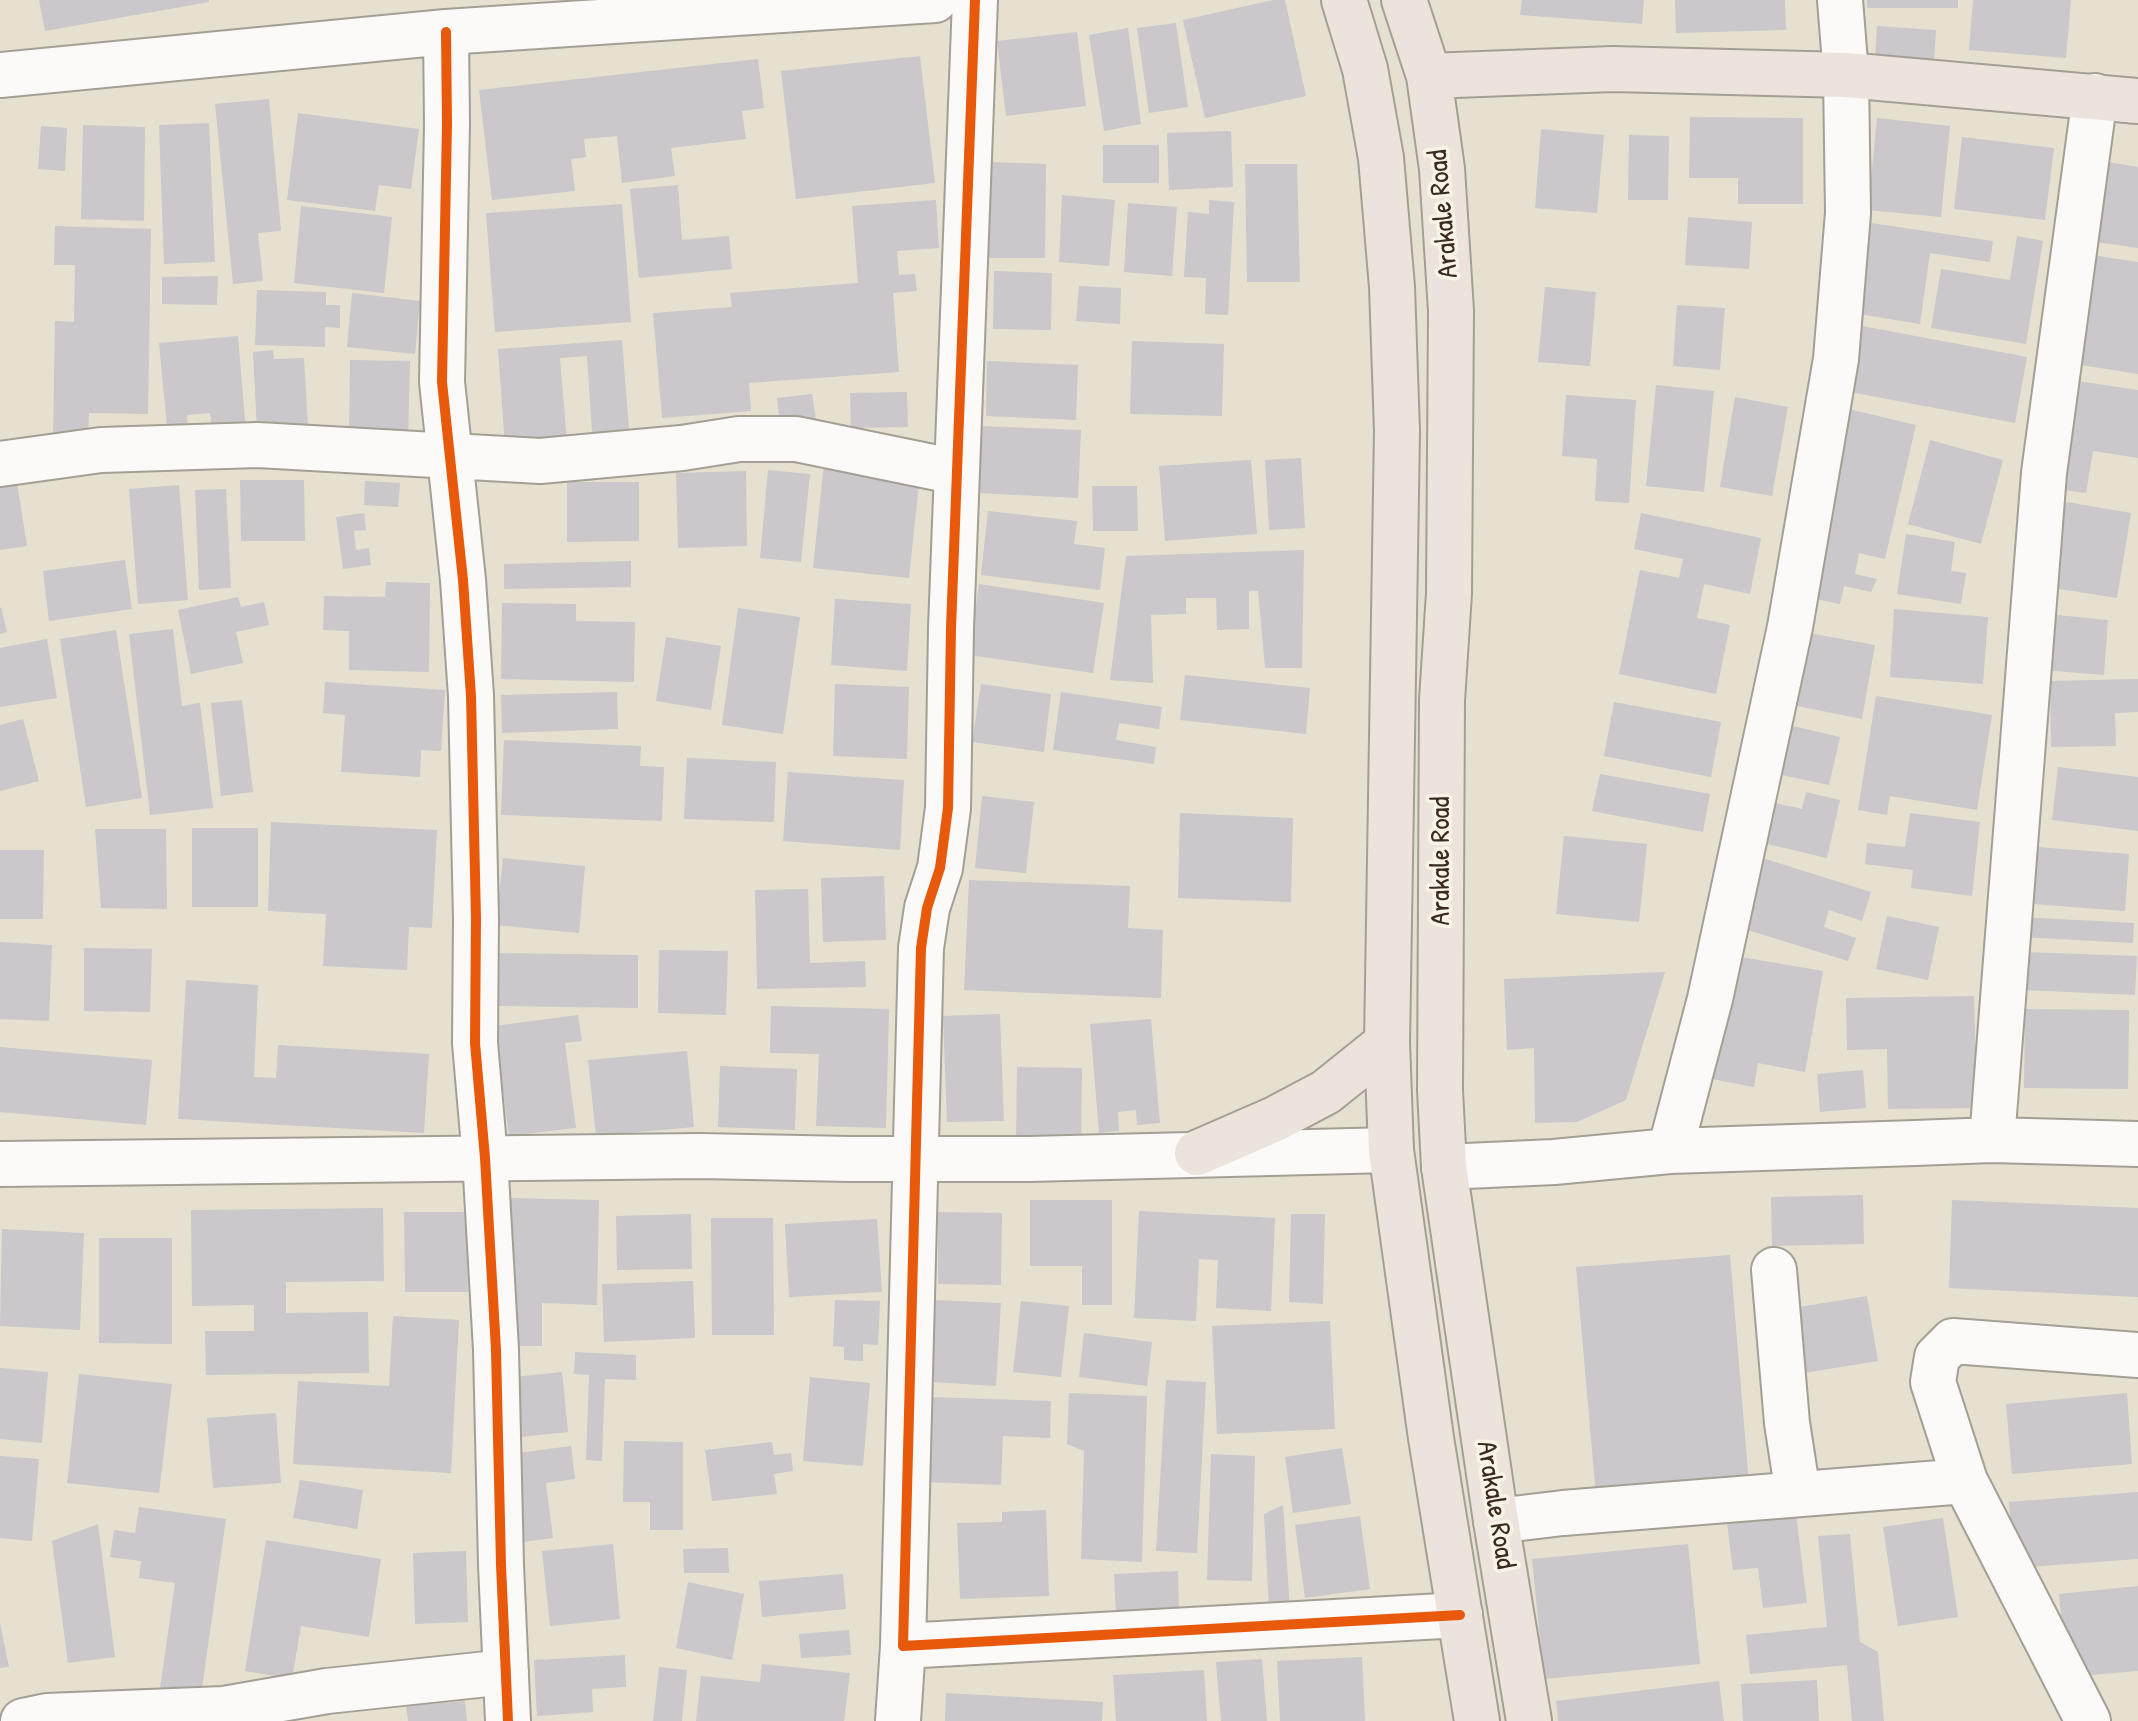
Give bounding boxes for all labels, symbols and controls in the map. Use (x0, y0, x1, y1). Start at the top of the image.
street label: Arakale Road (1422, 148, 1466, 280)
street label: Arakale Road (1425, 797, 1459, 925)
street label: Arakale Road (1468, 1439, 1522, 1571)

